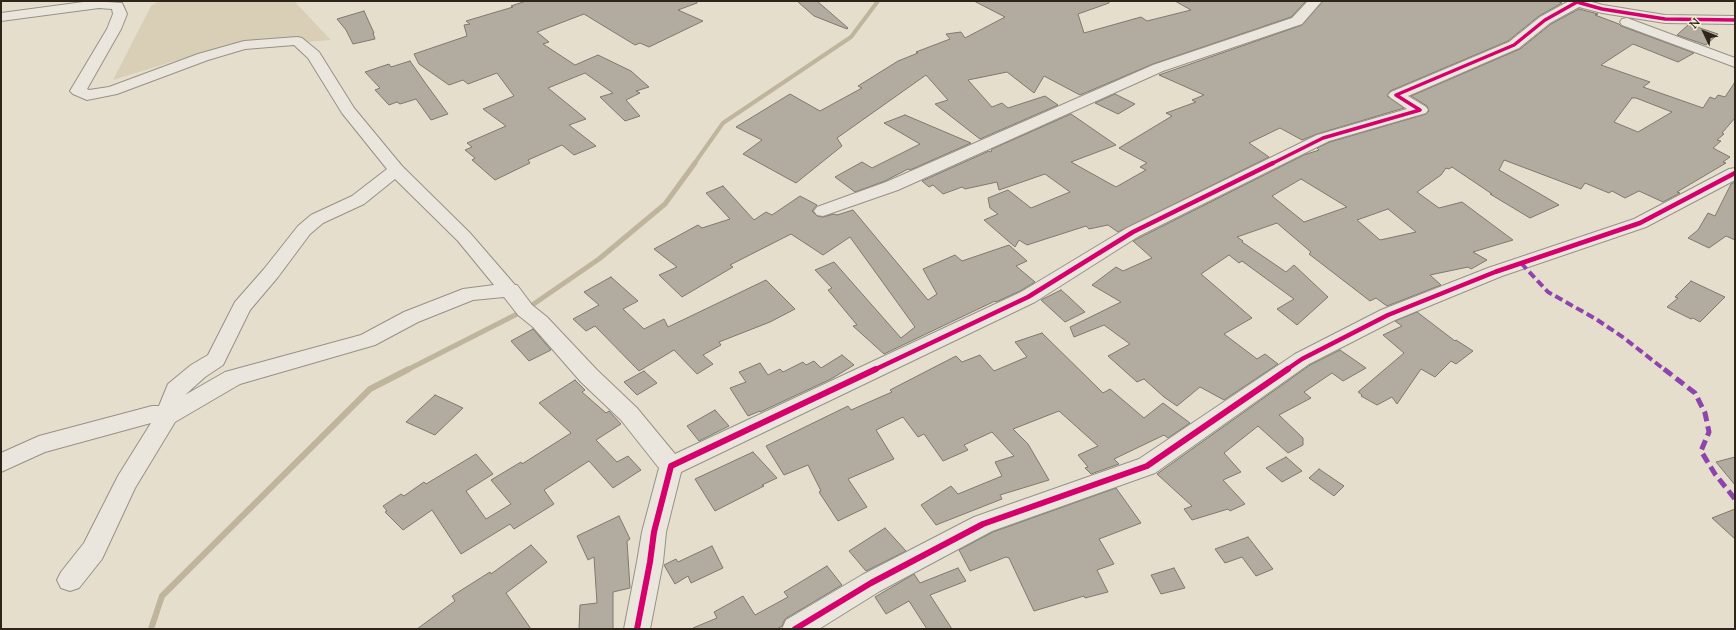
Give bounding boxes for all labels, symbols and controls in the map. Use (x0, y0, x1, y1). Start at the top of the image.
north arrow (1684, 12, 1724, 52)
text: N (1686, 15, 1704, 32)

